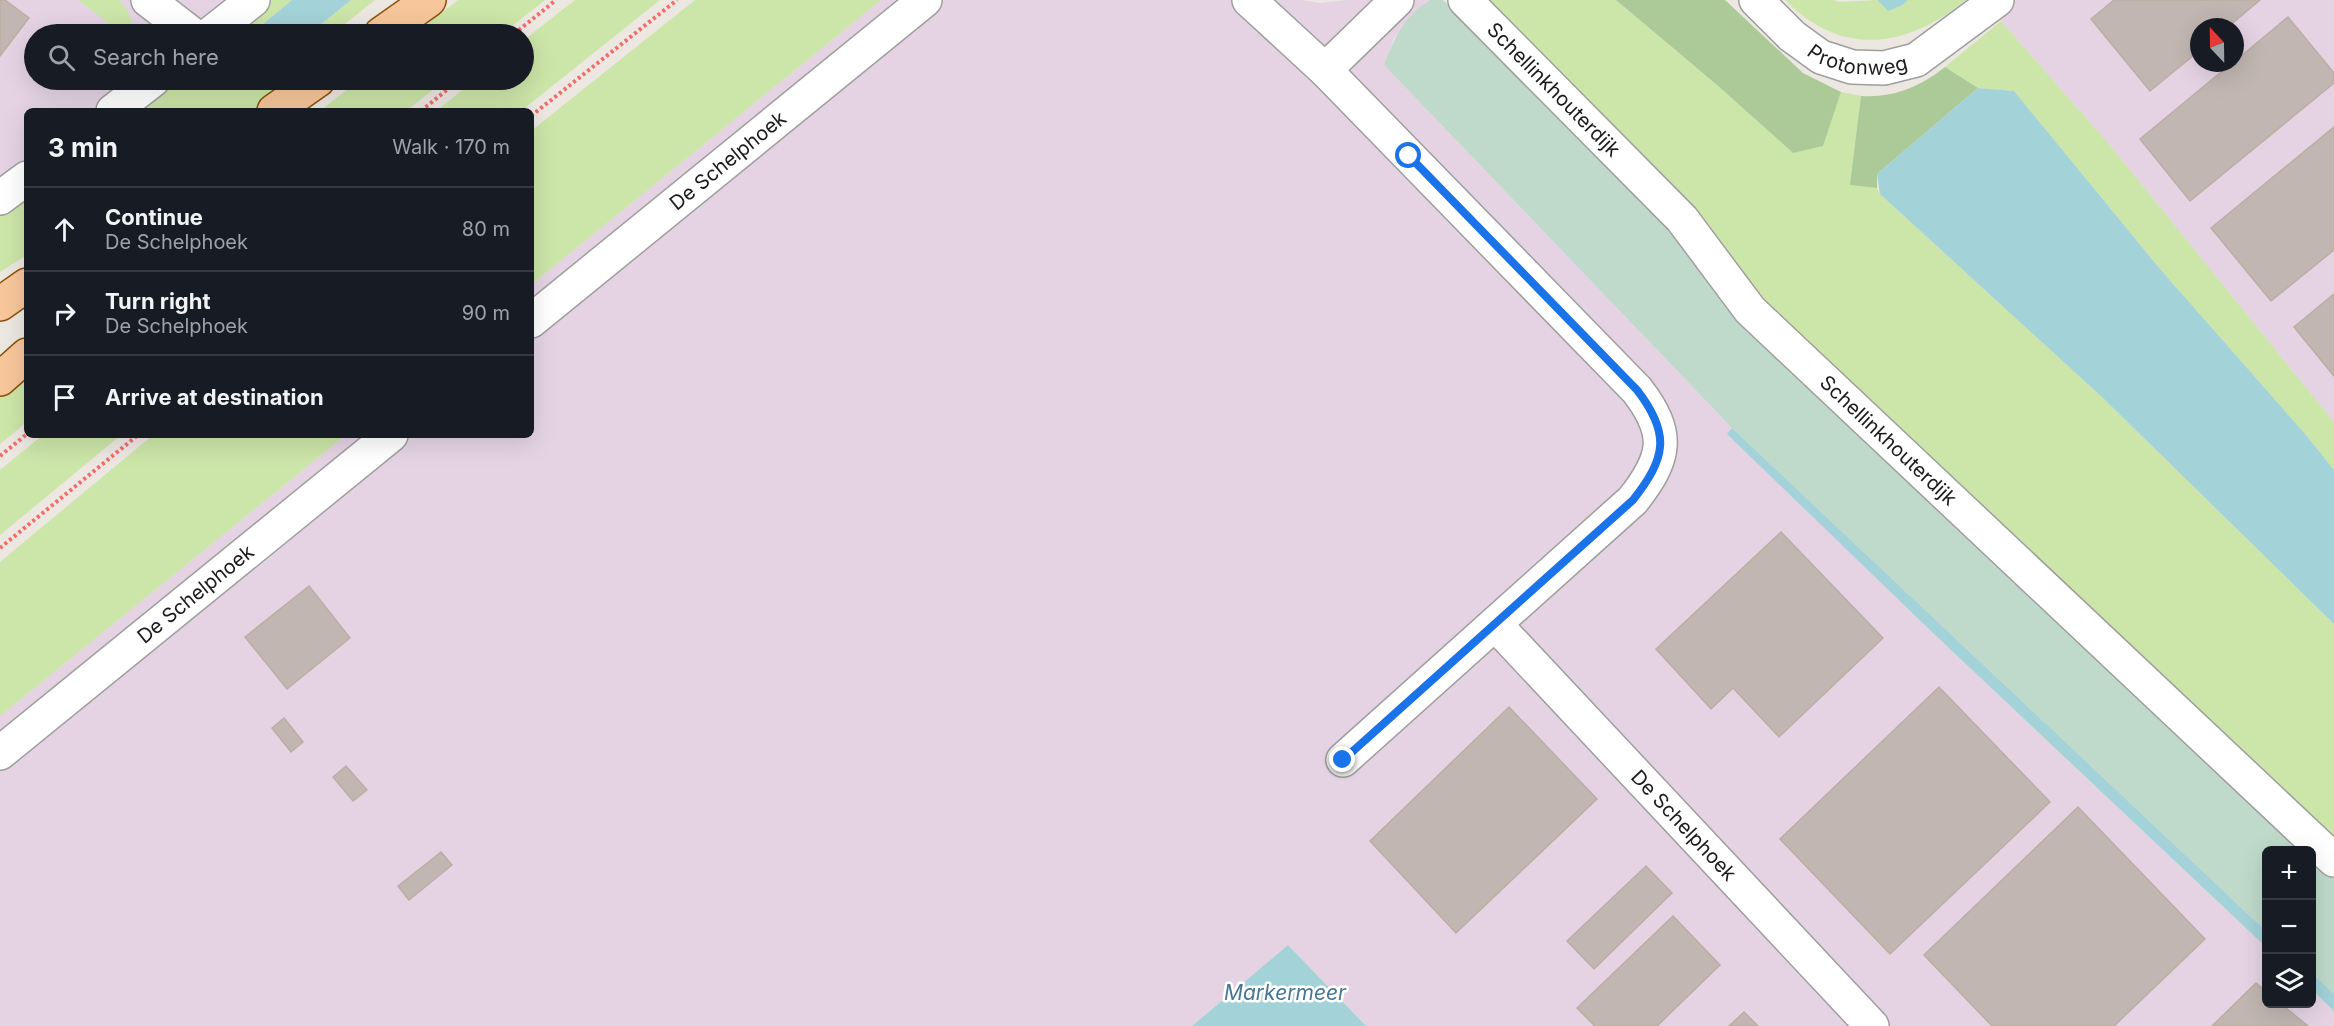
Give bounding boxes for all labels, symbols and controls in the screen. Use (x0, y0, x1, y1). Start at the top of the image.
street label: Schellinkhouterdijk (1482, 18, 1625, 162)
north arrow (2190, 18, 2244, 72)
search box (24, 24, 534, 90)
street label: Protonweg (1803, 39, 1910, 80)
icon: search (45, 41, 78, 74)
text: Search here (93, 44, 219, 70)
street label: De Schelphoek (665, 106, 791, 215)
text: 3 min (48, 132, 118, 163)
text: Walk · 170 m (392, 135, 510, 159)
route start (1395, 142, 1421, 168)
text: Continue (105, 204, 203, 230)
icon: ahead (48, 213, 81, 246)
text: 80 m (462, 217, 510, 241)
text: De Schelphoek (105, 230, 248, 254)
text: Turn right (105, 288, 211, 314)
icon: right (48, 297, 81, 330)
text: 90 m (462, 301, 510, 325)
text: De Schelphoek (105, 314, 248, 338)
street label: Schellinkhouterdijk (1815, 370, 1962, 510)
icon: arrive (48, 381, 81, 414)
text: Arrive at destination (105, 384, 324, 410)
street label: De Schelphoek (132, 540, 259, 648)
route end (1329, 746, 1355, 772)
street label: De Schelphoek (1626, 765, 1742, 886)
map controls (2262, 846, 2316, 1008)
button: + (2262, 846, 2316, 900)
button: − (2262, 900, 2316, 954)
button: layers (2262, 954, 2316, 1008)
water label: Markermeer (1224, 980, 1347, 1005)

